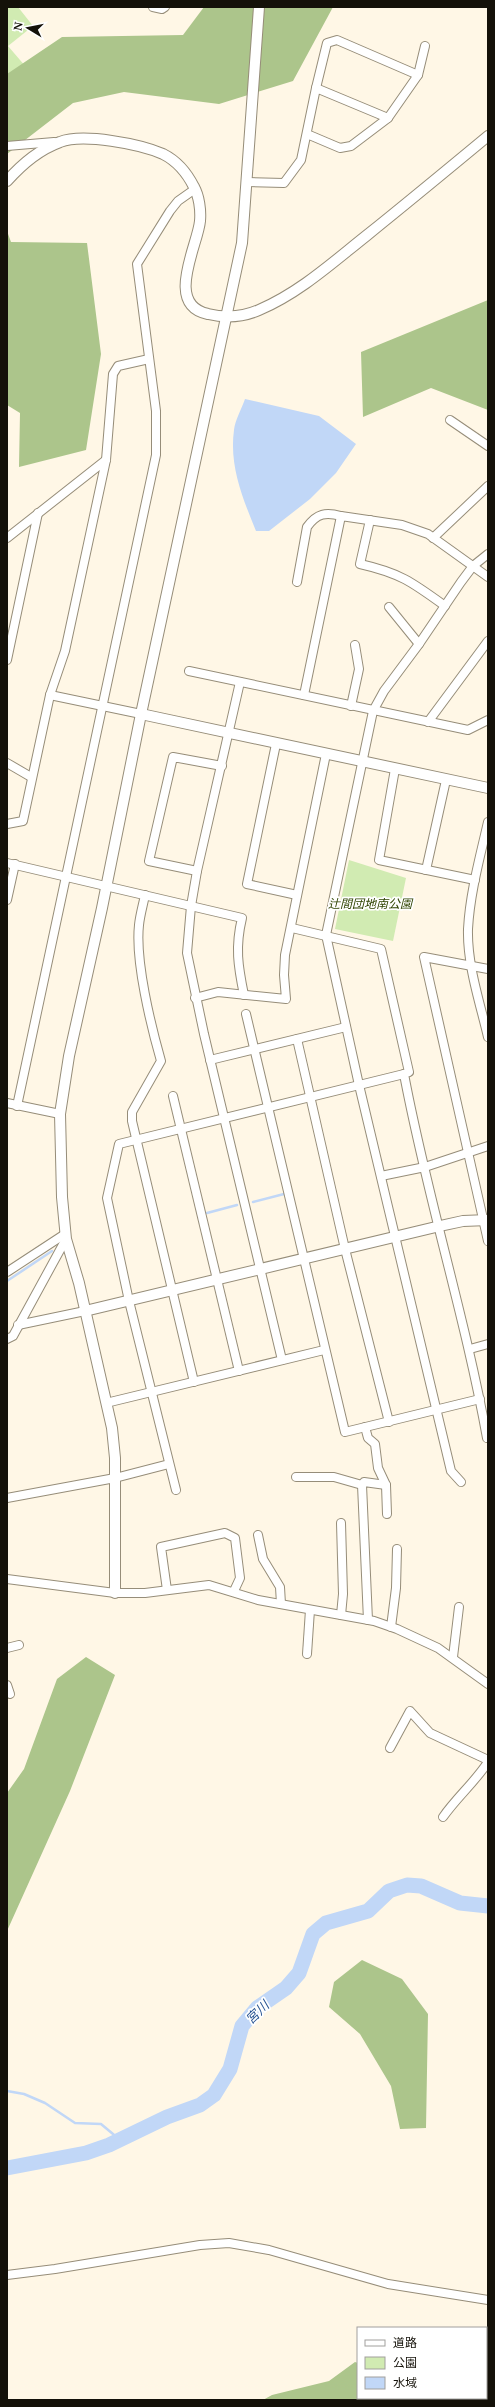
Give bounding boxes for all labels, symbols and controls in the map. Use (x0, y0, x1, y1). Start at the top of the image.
north arrow (8, 8, 48, 48)
text: N (10, 20, 26, 32)
park label: 辻間団地南公園 (328, 895, 414, 912)
water label: 宮川 (241, 1995, 274, 2028)
legend (357, 2327, 487, 2399)
text: 道路 (393, 2334, 417, 2351)
text: 公園 (393, 2354, 417, 2371)
text: 水域 (393, 2374, 417, 2391)

